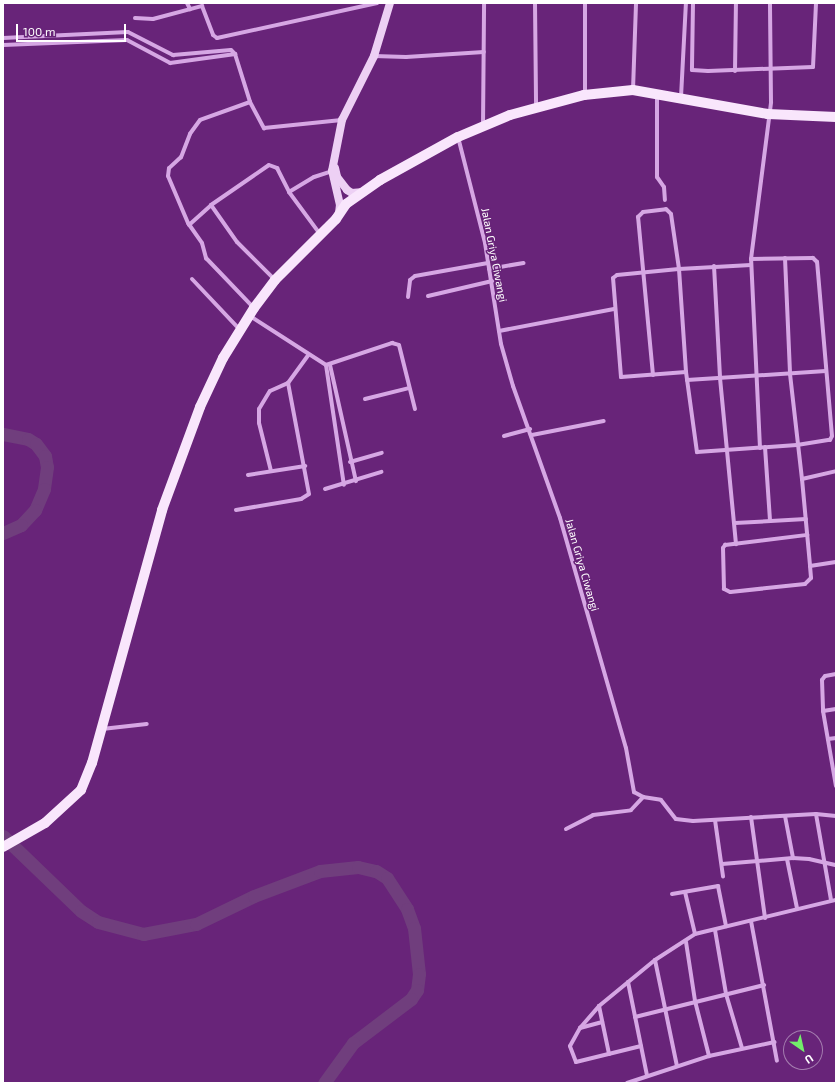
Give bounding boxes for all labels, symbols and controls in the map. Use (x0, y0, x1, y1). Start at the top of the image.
scale bar (18, 16, 128, 42)
text: 100 m (23, 24, 55, 38)
street label: Jalan Griya Ciwangi (478, 207, 510, 303)
street label: Jalan Griya Ciwangi (562, 517, 602, 613)
north arrow (783, 1030, 823, 1070)
text: U (803, 1052, 816, 1067)

